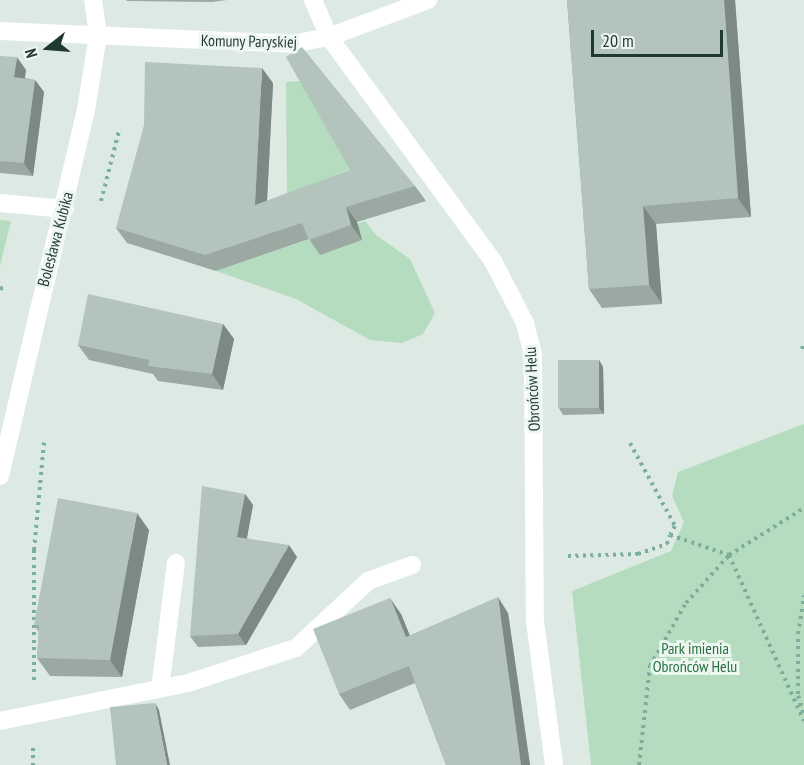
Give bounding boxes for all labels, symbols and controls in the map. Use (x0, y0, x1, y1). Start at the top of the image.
north arrow (18, 18, 78, 78)
scale bar (594, 18, 726, 56)
text: 20 m (602, 29, 634, 52)
street label: Komuny Paryskiej (200, 31, 298, 51)
text: N (20, 46, 42, 60)
street label: Bolesława Kubika (33, 190, 77, 288)
street label: Obrońców Helu (520, 346, 544, 432)
park label: Park imienia Obrońców Helu (653, 638, 737, 676)

